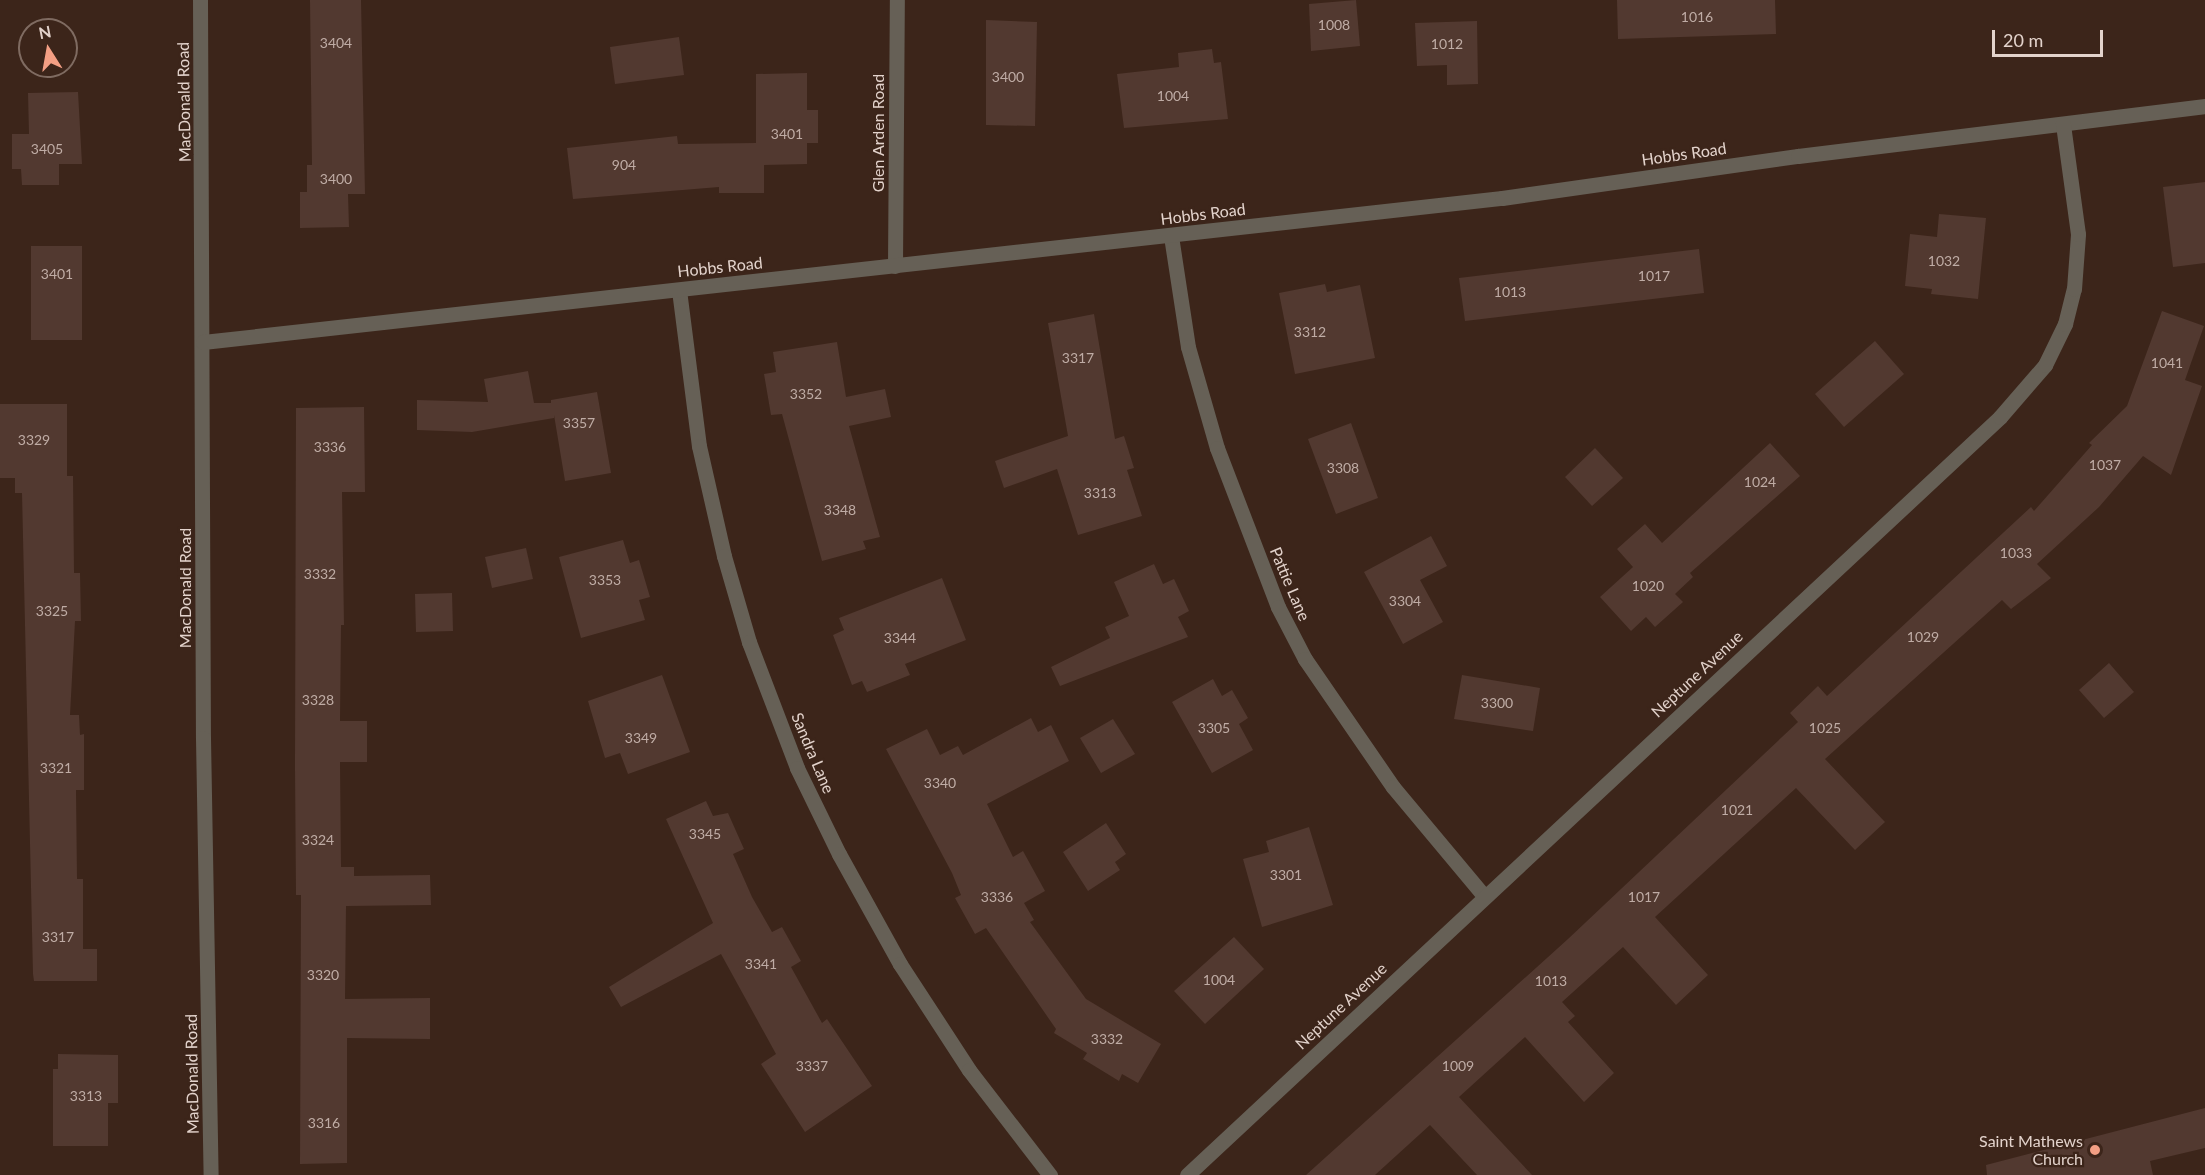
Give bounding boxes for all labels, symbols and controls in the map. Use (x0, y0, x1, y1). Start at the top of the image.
house number: 1016 (1681, 9, 1713, 25)
house number: 1008 (1318, 17, 1350, 33)
north arrow (18, 18, 78, 78)
scale bar (1995, 18, 2106, 56)
text: N (37, 21, 53, 42)
text: 20 m (2003, 29, 2043, 51)
house number: 3404 (320, 35, 352, 51)
house number: 1012 (1431, 36, 1463, 52)
street label: MacDonald Road (173, 42, 195, 162)
house number: 3400 (992, 69, 1024, 85)
street label: Glen Arden Road (868, 73, 888, 193)
house number: 1004 (1157, 88, 1189, 104)
house number: 3401 (771, 126, 803, 142)
street label: Hobbs Road (1640, 139, 1728, 169)
house number: 3405 (31, 141, 63, 157)
house number: 904 (612, 157, 636, 173)
house number: 3400 (320, 171, 352, 187)
street label: Hobbs Road (1159, 199, 1247, 229)
street label: Hobbs Road (676, 253, 764, 281)
house number: 1032 (1928, 253, 1960, 269)
house number: 3401 (41, 266, 73, 282)
house number: 1017 (1638, 268, 1670, 284)
house number: 1013 (1494, 284, 1526, 300)
house number: 3312 (1294, 324, 1326, 340)
house number: 3317 (1062, 350, 1094, 366)
house number: 1041 (2151, 355, 2183, 371)
house number: 3352 (790, 386, 822, 402)
house number: 3357 (563, 415, 595, 431)
house number: 3329 (18, 432, 50, 448)
house number: 3336 (314, 439, 346, 455)
house number: 1037 (2089, 457, 2121, 473)
house number: 3308 (1327, 460, 1359, 476)
house number: 1024 (1744, 474, 1776, 490)
house number: 3313 (1084, 485, 1116, 501)
house number: 3348 (824, 502, 856, 518)
street label: MacDonald Road (175, 528, 195, 648)
street label: Pattie Lane (1266, 544, 1314, 624)
house number: 1033 (2000, 545, 2032, 561)
house number: 3332 (304, 566, 336, 582)
house number: 3353 (589, 572, 621, 588)
house number: 1020 (1632, 578, 1664, 594)
house number: 3304 (1389, 593, 1421, 609)
house number: 3325 (36, 603, 68, 619)
street label: Neptune Avenue (1647, 627, 1747, 721)
house number: 1029 (1907, 629, 1939, 645)
house number: 3344 (884, 630, 916, 646)
house number: 3328 (302, 692, 334, 708)
house number: 3300 (1481, 695, 1513, 711)
street label: Sandra Lane (787, 710, 839, 796)
house number: 3305 (1198, 720, 1230, 736)
house number: 1025 (1809, 720, 1841, 736)
house number: 3349 (625, 730, 657, 746)
house number: 3321 (40, 760, 72, 776)
house number: 3340 (924, 775, 956, 791)
house number: 1021 (1721, 802, 1753, 818)
house number: 3345 (689, 826, 721, 842)
house number: 3324 (302, 832, 334, 848)
house number: 3301 (1270, 867, 1302, 883)
house number: 3336 (981, 889, 1013, 905)
house number: 1017 (1628, 889, 1660, 905)
house number: 3317 (42, 929, 74, 945)
house number: 3341 (745, 956, 777, 972)
street label: Neptune Avenue (1291, 959, 1391, 1053)
house number: 3320 (307, 967, 339, 983)
house number: 1004 (1203, 972, 1235, 988)
house number: 1013 (1535, 973, 1567, 989)
street label: MacDonald Road (181, 1014, 203, 1134)
house number: 3332 (1091, 1031, 1123, 1047)
house number: 3337 (796, 1058, 828, 1074)
house number: 1009 (1442, 1058, 1474, 1074)
house number: 3313 (70, 1088, 102, 1104)
house number: 3316 (308, 1115, 340, 1131)
place label: Saint Mathews Church (1979, 1131, 2083, 1169)
marker: Saint Mathews Church (2088, 1143, 2102, 1157)

